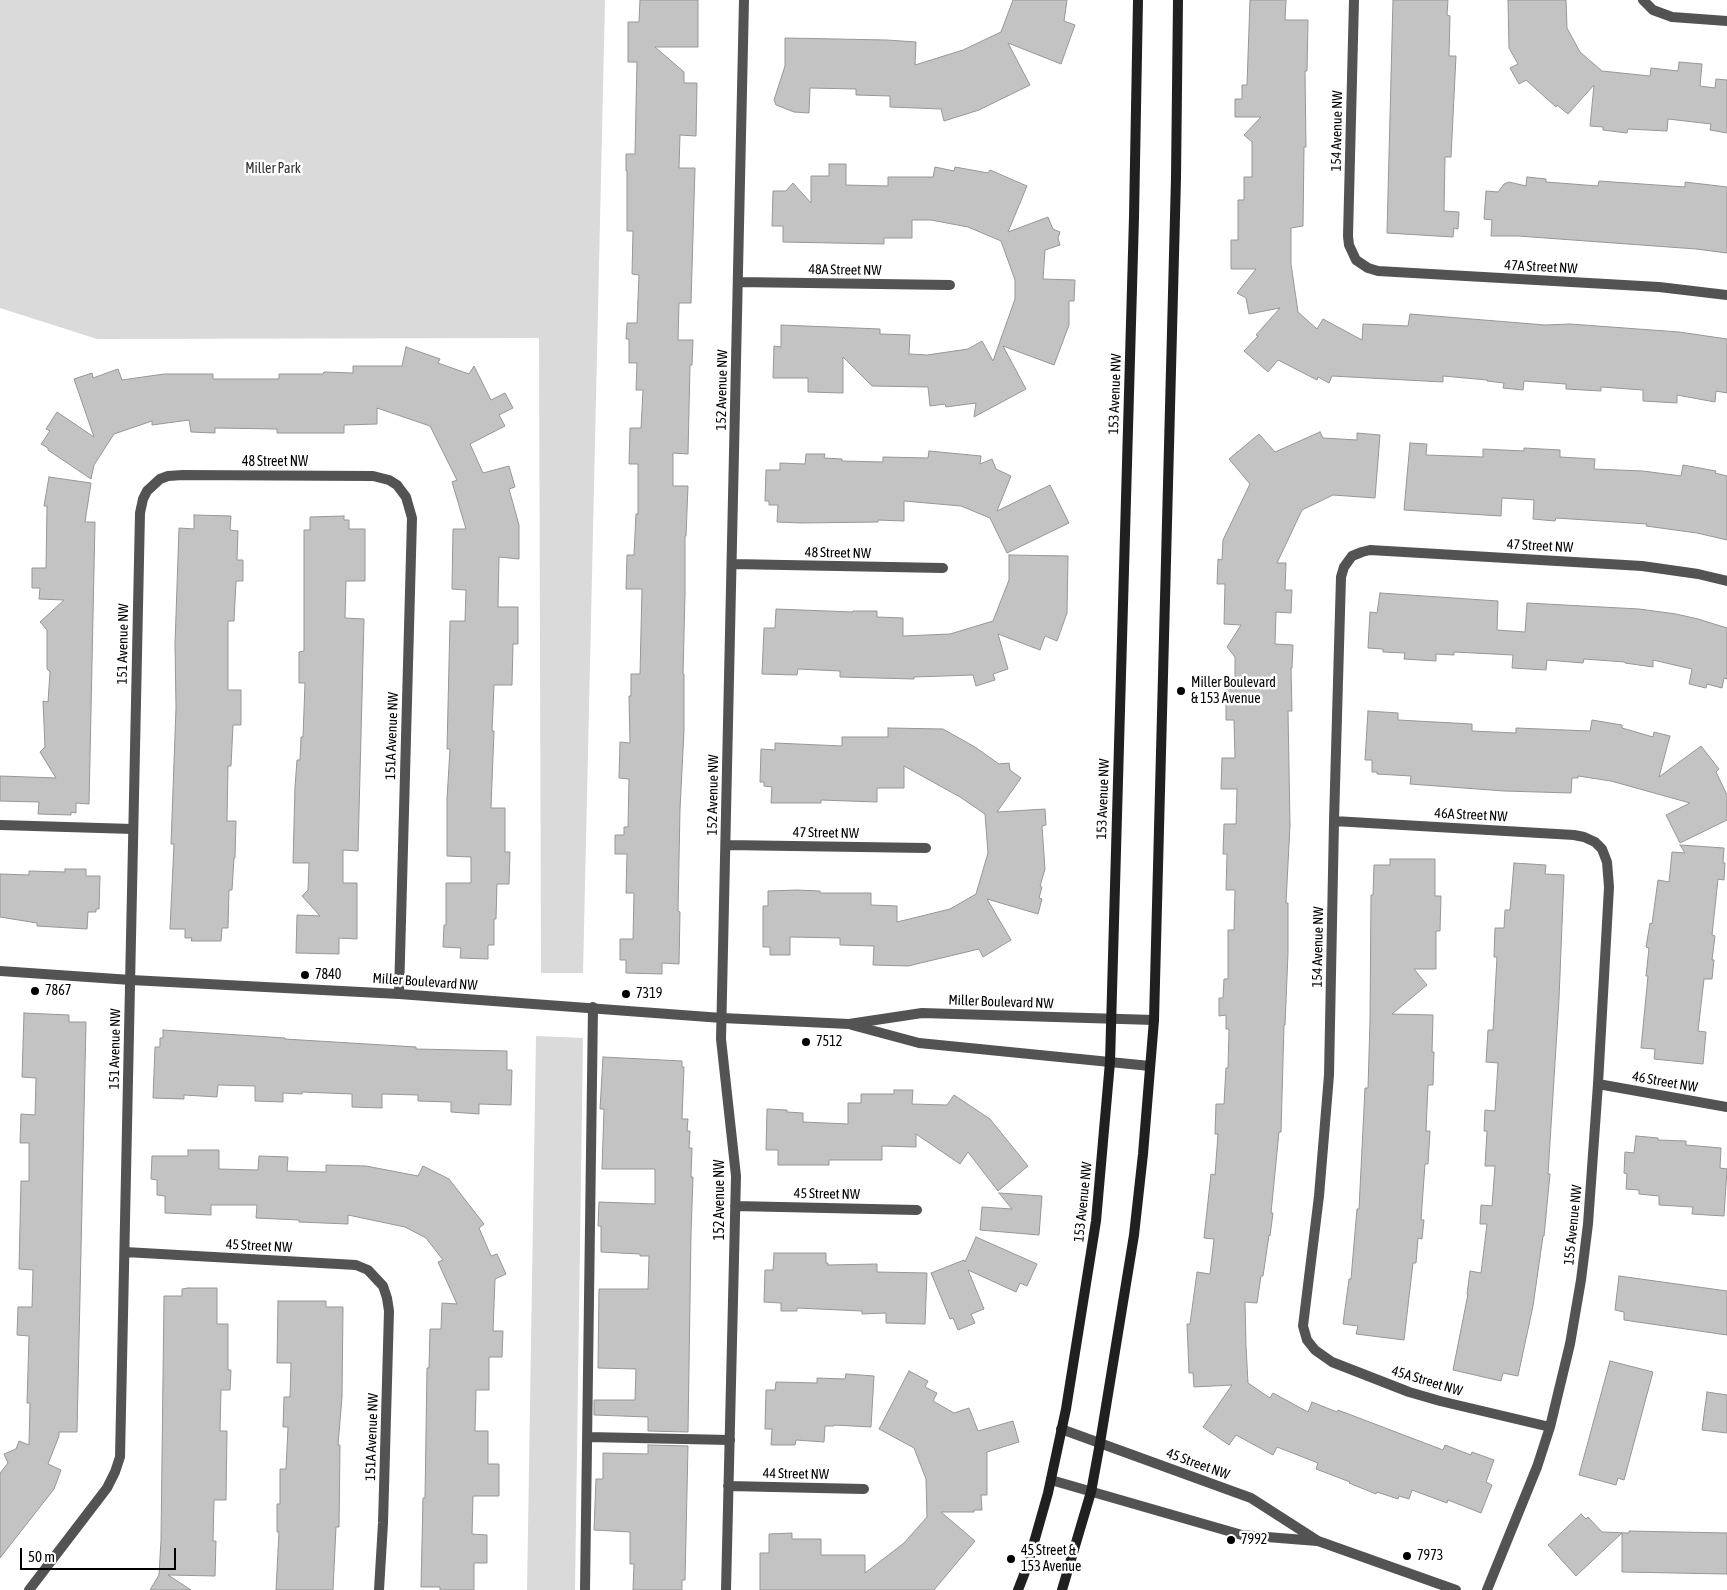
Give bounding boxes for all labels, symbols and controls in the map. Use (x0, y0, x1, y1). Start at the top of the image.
street label: 154 Avenue NW (1328, 90, 1346, 172)
park label: Miller Park (245, 161, 301, 177)
street label: 47A Street NW (1504, 257, 1578, 277)
street label: 48A Street NW (808, 261, 882, 279)
street label: 152 Avenue NW (713, 349, 731, 431)
street label: 153 Avenue NW (1105, 353, 1125, 435)
street label: 48 Street NW (242, 454, 308, 470)
street label: 47 Street NW (1507, 536, 1573, 556)
street label: 48 Street NW (805, 544, 871, 562)
street label: 151 Avenue NW (114, 603, 132, 685)
place label: Miller Boulevard & 153 Avenue (1191, 675, 1276, 708)
marker: Miller Boulevard & 153 Avenue (1175, 685, 1187, 697)
street label: 151A Avenue NW (382, 692, 402, 780)
street label: 152 Avenue NW (704, 754, 722, 836)
street label: 153 Avenue NW (1093, 758, 1113, 840)
street label: 46A Street NW (1434, 805, 1508, 825)
street label: 47 Street NW (793, 824, 859, 842)
street label: 154 Avenue NW (1309, 906, 1327, 988)
place label: 7840 (315, 967, 341, 983)
marker: 7840 (299, 969, 311, 981)
street label: Miller Boulevard NW (372, 970, 478, 994)
place label: 7867 (45, 983, 71, 999)
marker: 7867 (29, 985, 41, 997)
place label: 7319 (636, 986, 662, 1002)
marker: 7319 (620, 988, 632, 1000)
street label: Miller Boulevard NW (948, 992, 1054, 1012)
street label: 151 Avenue NW (106, 1008, 124, 1090)
place label: 7512 (816, 1034, 842, 1050)
marker: 7512 (800, 1036, 812, 1048)
street label: 46 Street NW (1631, 1068, 1699, 1096)
street label: 152 Avenue NW (712, 1160, 728, 1240)
street label: 153 Avenue NW (1070, 1161, 1096, 1243)
street label: 155 Avenue NW (1560, 1184, 1586, 1266)
street label: 45 Street NW (794, 1185, 860, 1203)
street label: 45 Street NW (226, 1236, 292, 1256)
street label: 45A Street NW (1390, 1362, 1464, 1400)
street label: 151A Avenue NW (362, 1393, 382, 1481)
street label: 45 Street NW (1164, 1445, 1232, 1483)
street label: 44 Street NW (763, 1465, 829, 1483)
place label: 7992 (1241, 1532, 1267, 1548)
marker: 7992 (1225, 1534, 1237, 1546)
scale bar (22, 1538, 179, 1570)
place label: 45 Street & 153 Avenue (1021, 1543, 1081, 1575)
text: 50 m (28, 1548, 55, 1565)
place label: 7973 (1417, 1548, 1443, 1564)
marker: 7973 (1401, 1550, 1413, 1562)
marker: 45 Street & 153 Avenue (1005, 1553, 1017, 1565)

